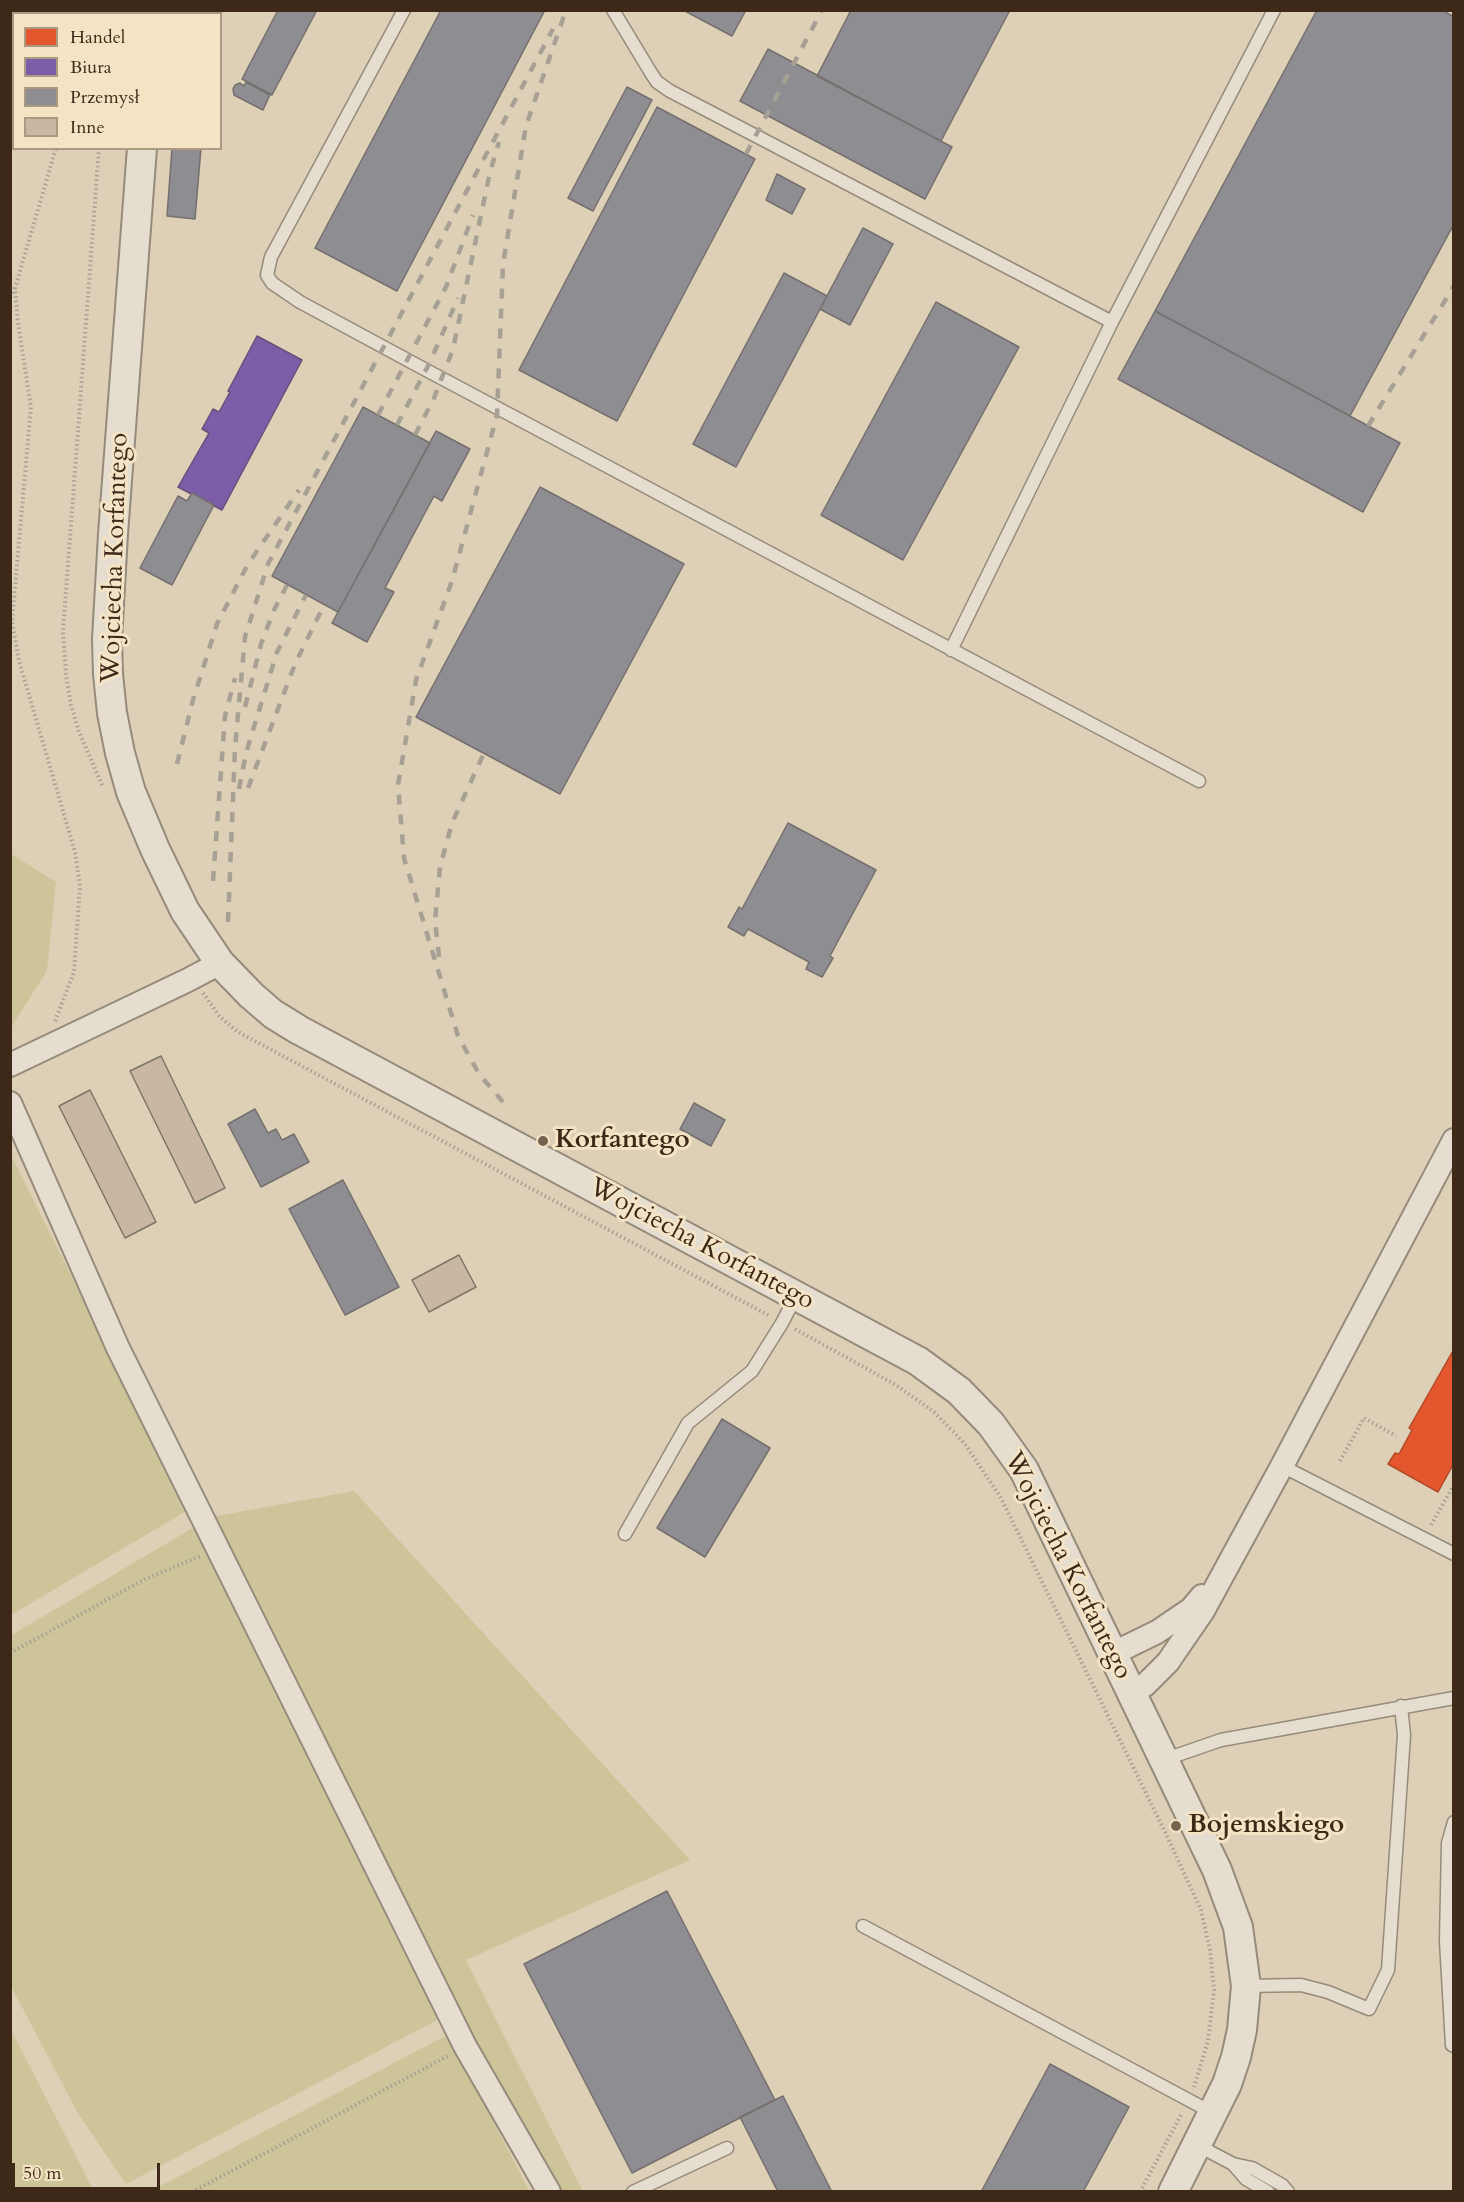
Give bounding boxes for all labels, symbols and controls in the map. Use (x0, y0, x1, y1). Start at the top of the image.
legend (12, 12, 222, 150)
text: Handel (70, 25, 125, 50)
text: Biura (70, 55, 112, 80)
text: Przemysł (70, 85, 139, 110)
text: Inne (70, 115, 105, 140)
street label: Wojciecha Korfantego (96, 432, 136, 684)
place label: Korfantego (555, 1125, 690, 1157)
marker: Korfantego (536, 1134, 550, 1148)
street label: Wojciecha Korfantego (583, 1172, 819, 1318)
street label: Wojciecha Korfantego (996, 1447, 1138, 1685)
place label: Bojemskiego (1188, 1810, 1344, 1842)
marker: Bojemskiego (1169, 1819, 1183, 1833)
scale bar (15, 2151, 164, 2189)
text: 50 m (23, 2161, 62, 2186)

